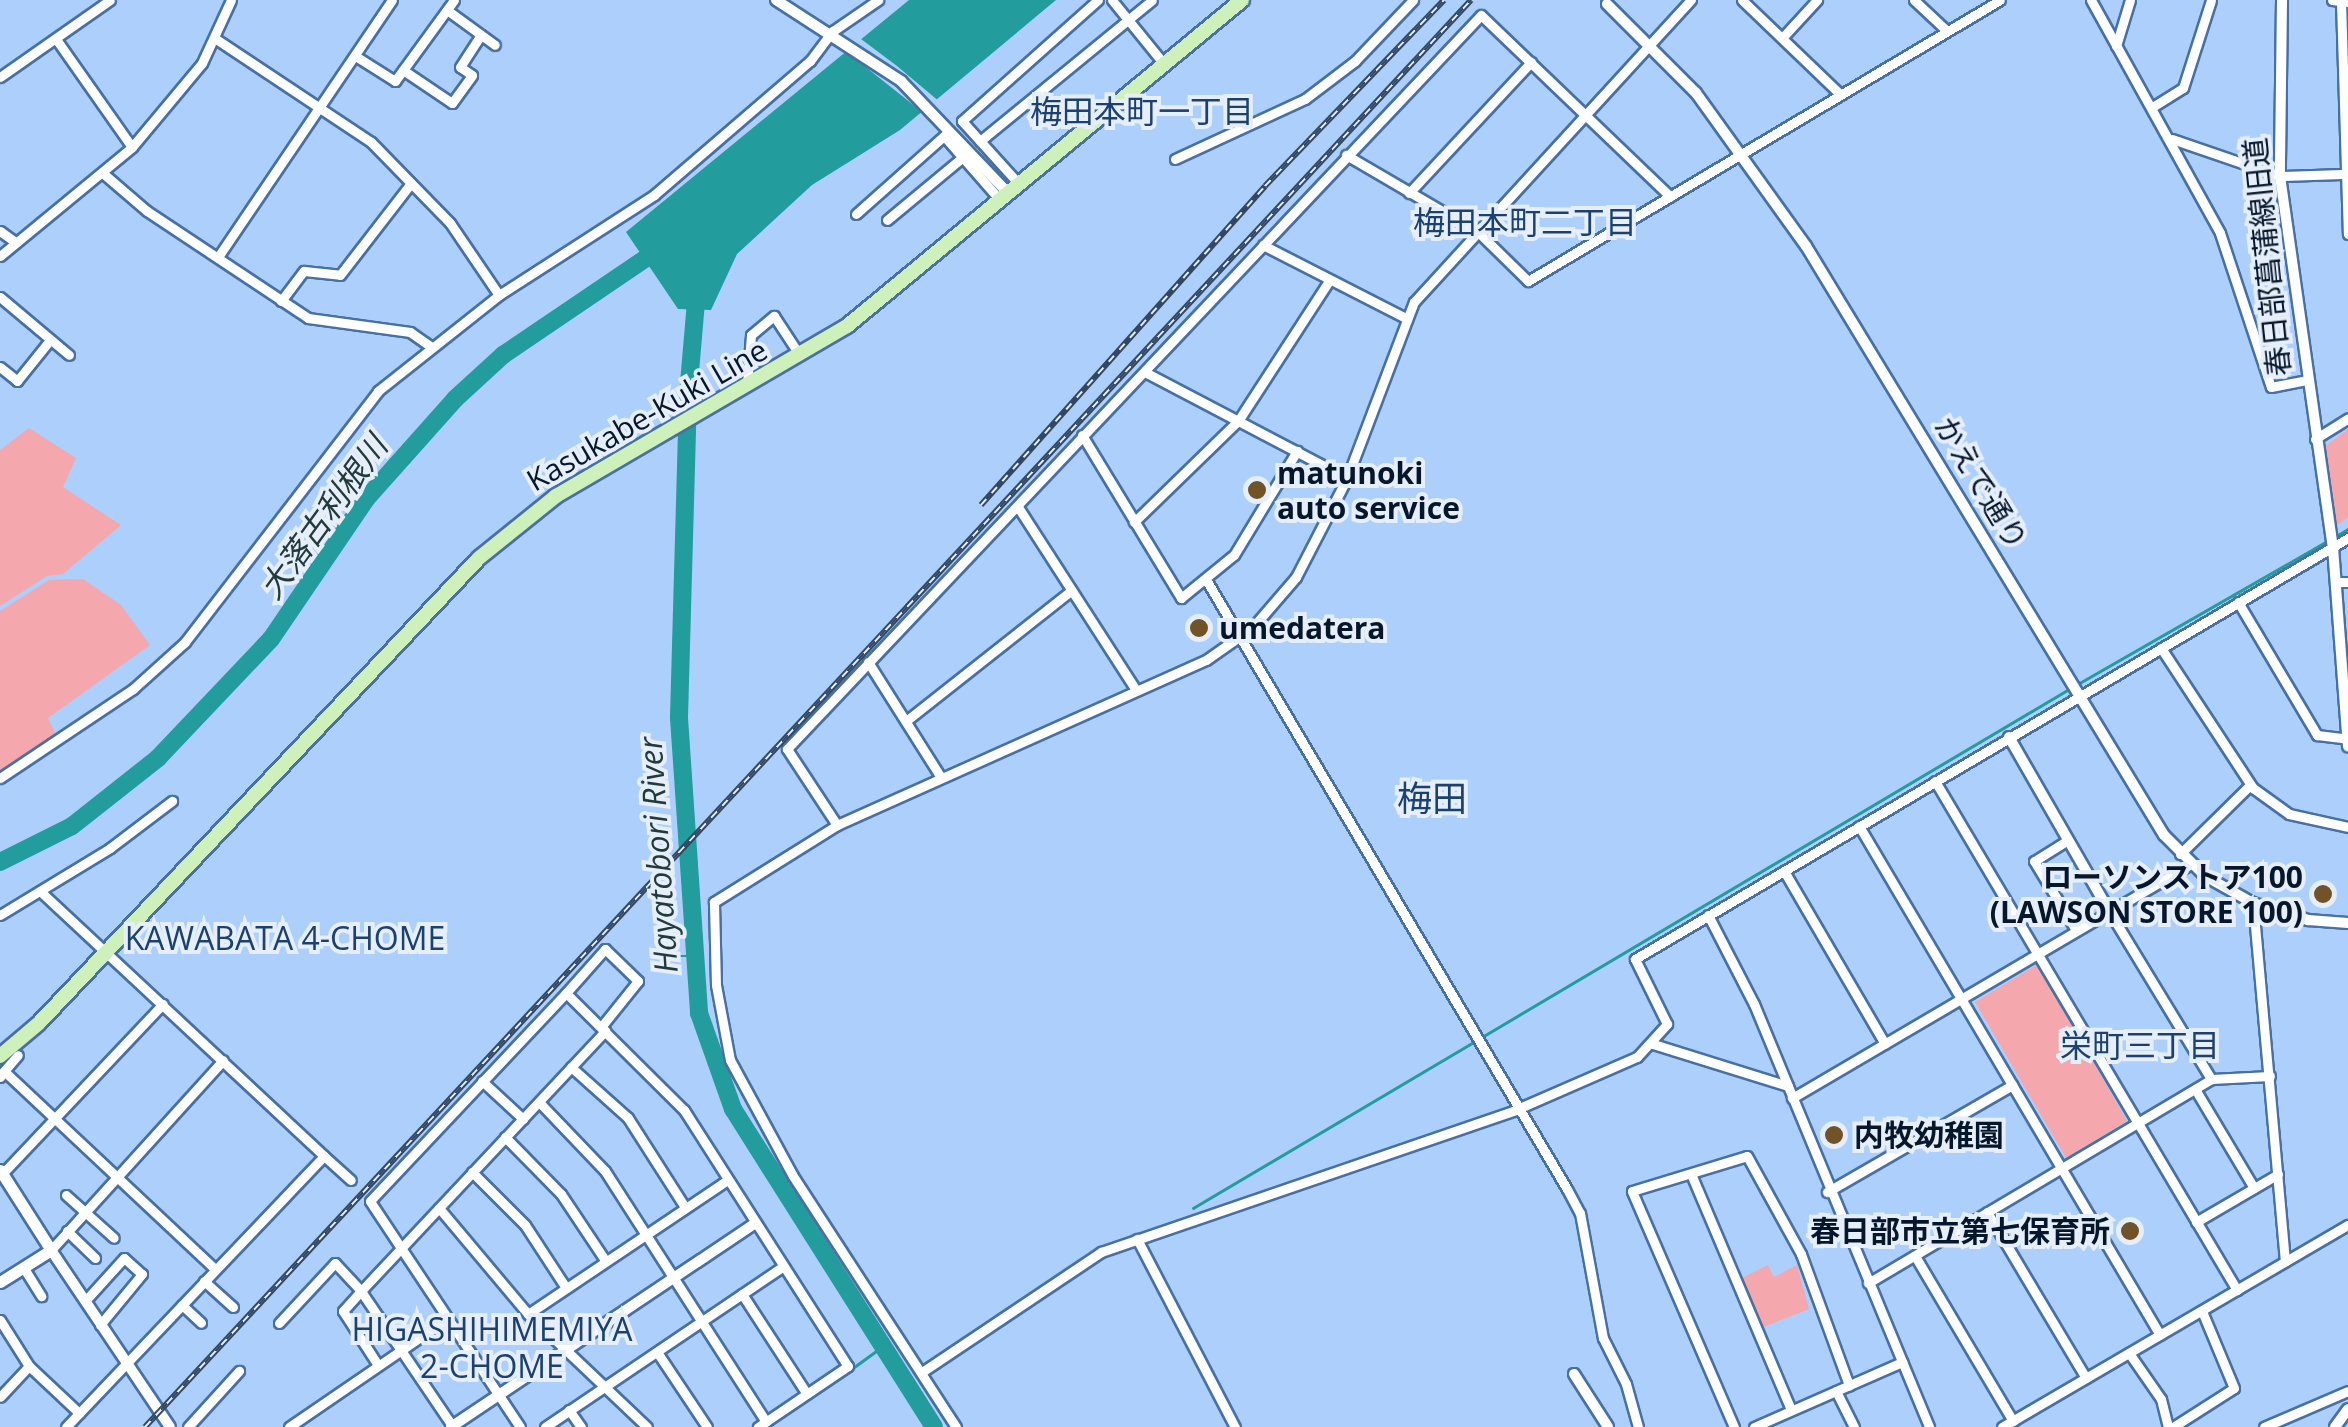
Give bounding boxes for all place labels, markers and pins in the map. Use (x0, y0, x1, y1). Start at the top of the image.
place label: matunoki auto service (1277, 455, 1460, 526)
marker: matunoki auto service (1246, 479, 1268, 501)
place label: umedatera (1219, 610, 1385, 646)
marker: umedatera (1188, 617, 1210, 639)
place label: ローソンストア100 (LAWSON STORE 100) (1990, 859, 2303, 930)
marker: ローソンストア100 (LAWSON STORE 100) (2312, 883, 2334, 905)
place label: 内牧幼稚園 (1854, 1117, 2004, 1153)
marker: 内牧幼稚園 (1823, 1124, 1845, 1146)
place label: 春日部市立第七保育所 (1810, 1213, 2110, 1249)
marker: 春日部市立第七保育所 (2119, 1220, 2141, 1242)

